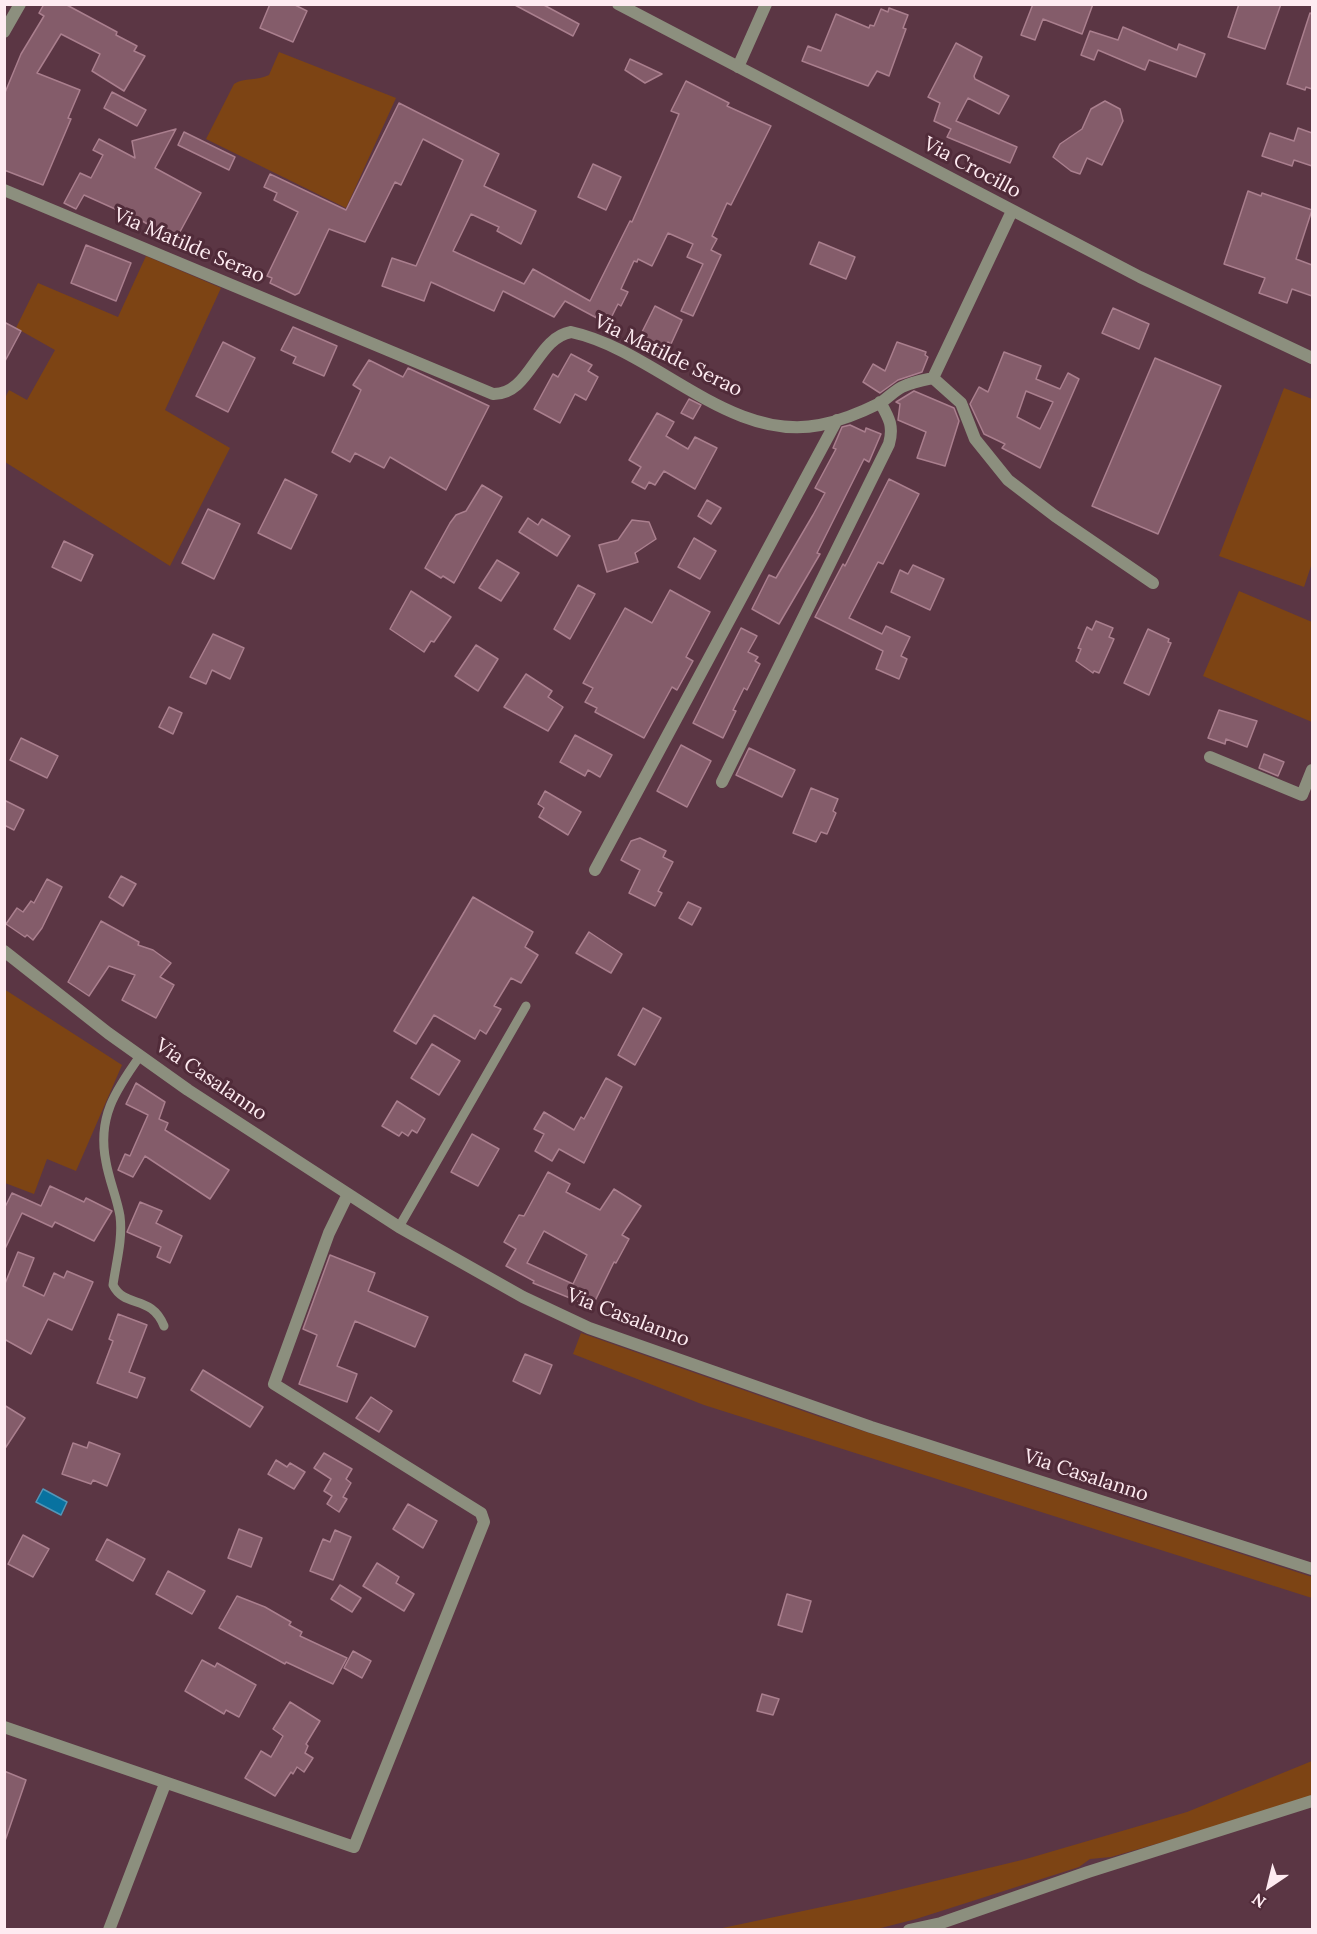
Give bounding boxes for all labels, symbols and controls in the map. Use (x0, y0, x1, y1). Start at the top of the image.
street label: Via Crocillo (919, 132, 1025, 204)
street label: Via Matilde Serao (110, 203, 268, 289)
street label: Via Matilde Serao (590, 310, 746, 402)
street label: Via Casalanno (151, 1034, 271, 1126)
street label: Via Casalanno (563, 1284, 693, 1352)
street label: Via Casalanno (1021, 1445, 1151, 1507)
north arrow (1239, 1856, 1299, 1916)
text: N (1248, 1889, 1269, 1912)

